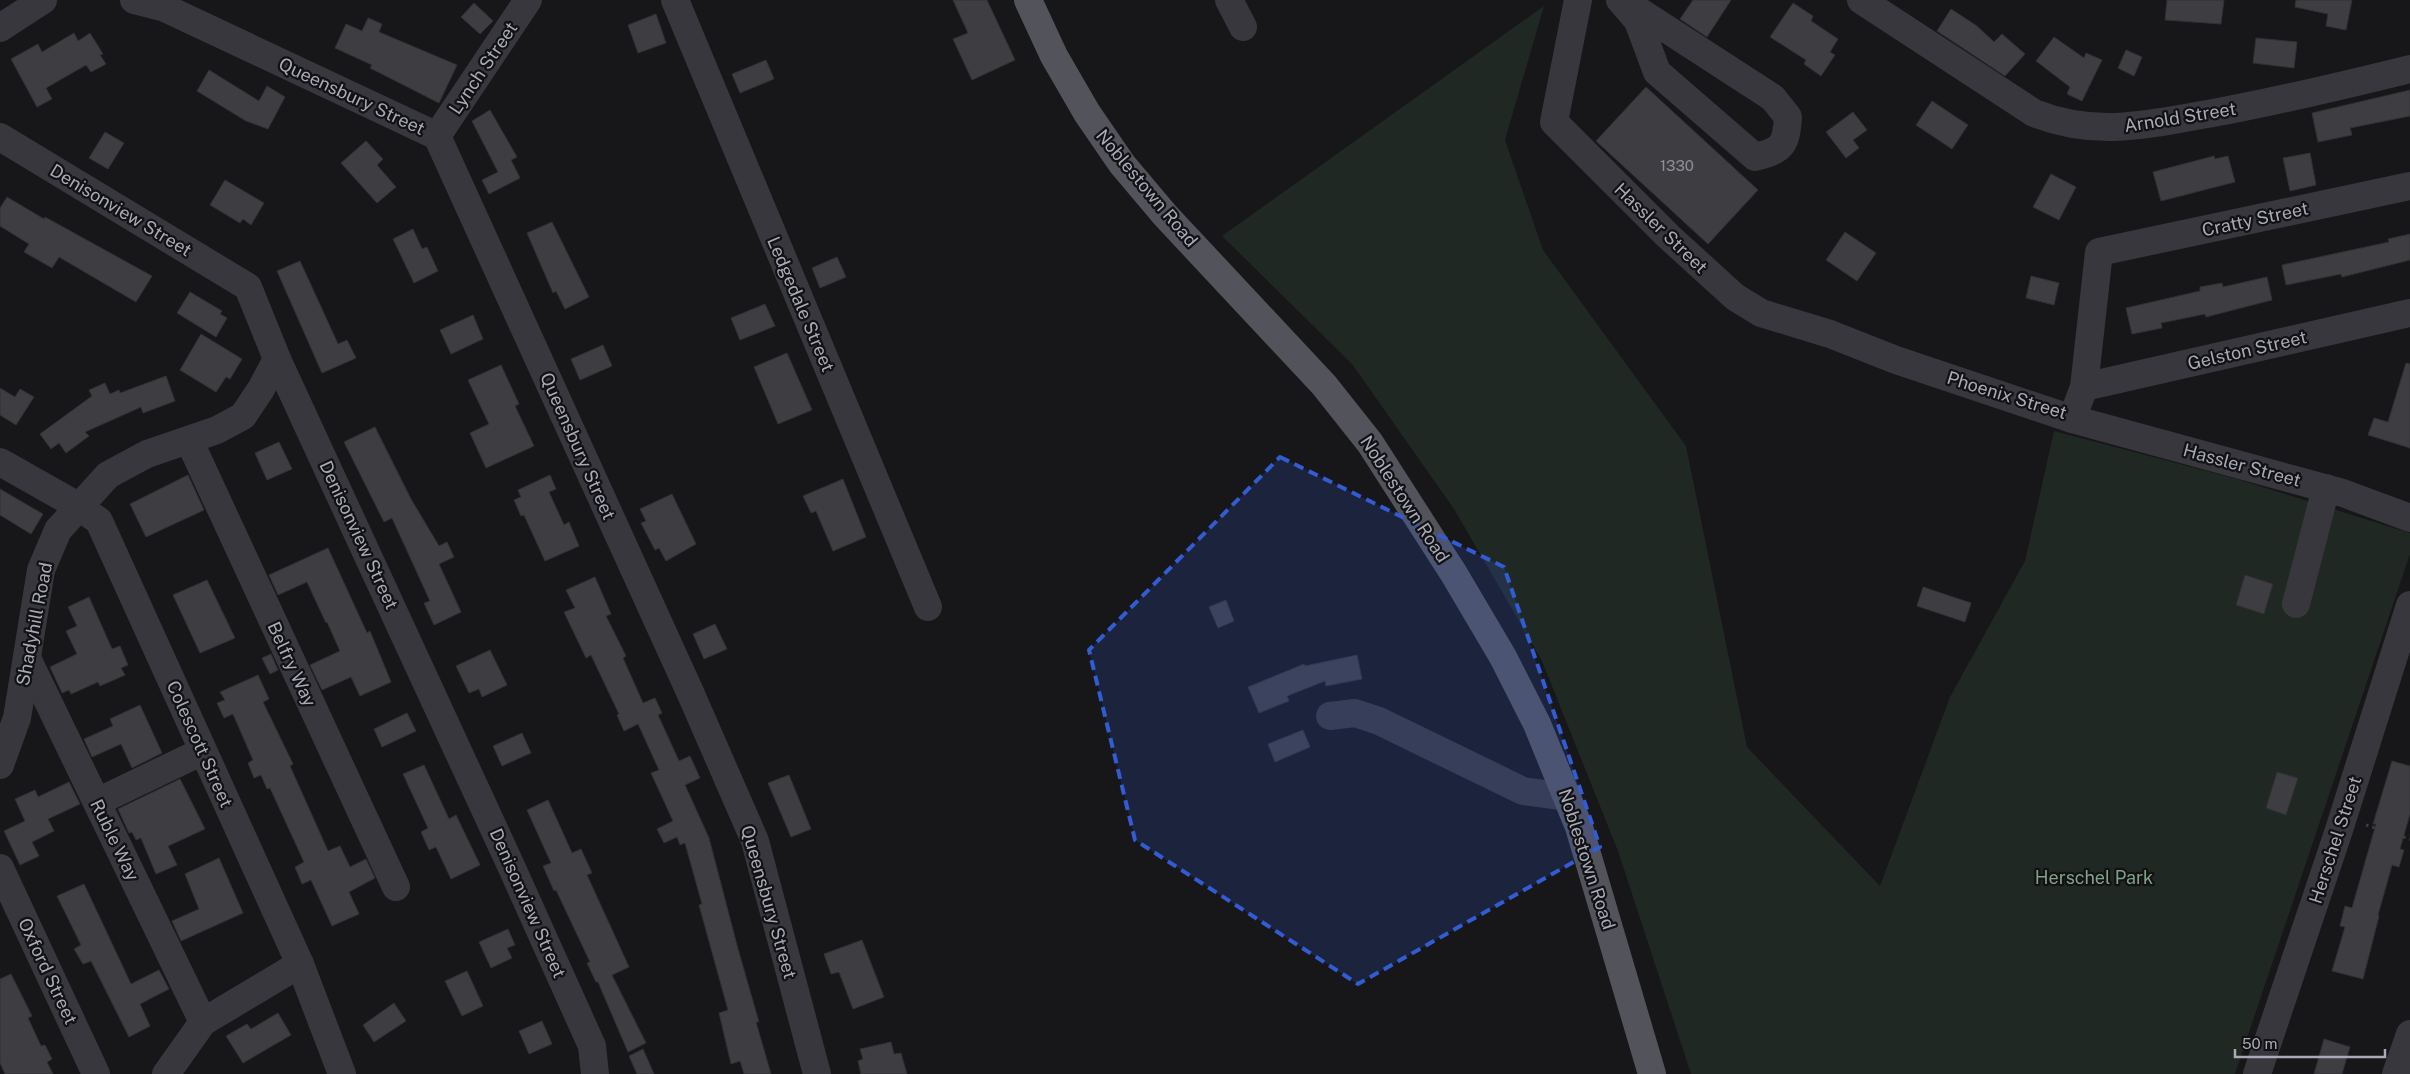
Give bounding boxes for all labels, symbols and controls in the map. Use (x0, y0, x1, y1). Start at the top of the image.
street label: Lynch Street (444, 18, 522, 118)
street label: Queensbury Street (276, 53, 428, 139)
street label: Arnold Street (2123, 98, 2237, 136)
street label: Noblestown Road (1092, 125, 1202, 251)
house number: 1330 (1660, 157, 1694, 174)
street label: Denisonview Street (46, 159, 196, 261)
street label: Hassler Street (1610, 178, 1712, 278)
street label: Cratty Street (2200, 197, 2310, 241)
street label: Ledgedale Street (763, 233, 839, 375)
street label: Gelston Street (2185, 326, 2309, 374)
street label: Phoenix Street (1945, 367, 2069, 423)
street label: Queensbury Street (536, 369, 620, 523)
street label: Noblestown Road (1356, 432, 1454, 566)
street label: Hassler Street (2181, 439, 2303, 491)
street label: Denisonview Street (315, 457, 403, 613)
street label: Shadyhill Road (12, 560, 56, 688)
street label: Belfry Way (263, 618, 321, 710)
street label: Colescott Street (163, 677, 237, 811)
street label: Herschel Street (2305, 774, 2365, 906)
street label: Noblestown Road (1554, 786, 1620, 932)
street label: Ruble Way (86, 796, 144, 884)
street label: Queensbury Street (737, 823, 801, 981)
street label: Denisonview Street (486, 825, 570, 981)
park label: Herschel Park (2035, 867, 2153, 888)
street label: Oxford Street (14, 914, 82, 1028)
scale bar (2235, 1026, 2385, 1058)
text: 50 m (2242, 1035, 2277, 1052)

